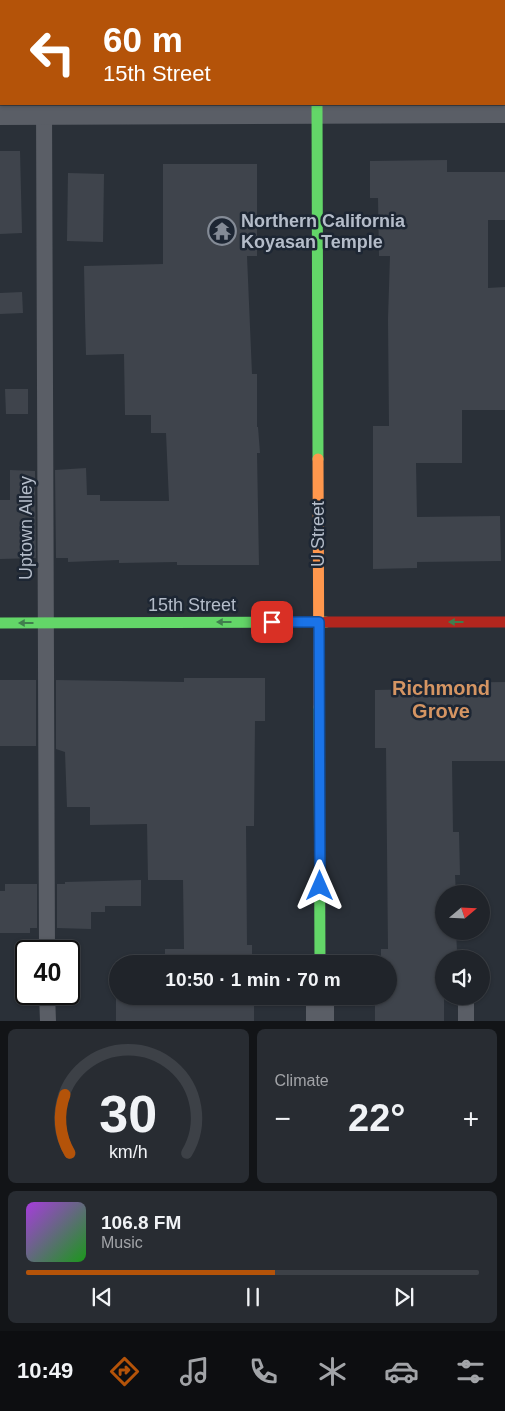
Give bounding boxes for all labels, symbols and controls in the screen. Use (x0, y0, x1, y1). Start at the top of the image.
icon: left (20, 20, 85, 85)
text: 60 m (103, 20, 183, 59)
text: 15th Street (103, 61, 211, 86)
place label: Northern California Koyasan Temple (241, 211, 406, 252)
temple icon: Northern California Koyasan Temple (207, 216, 237, 246)
street label: Uptown Alley (16, 476, 36, 580)
street label: U Street (308, 501, 328, 567)
street label: 15th Street (148, 595, 236, 615)
pin (251, 601, 293, 643)
icon: arrive (258, 608, 286, 636)
one-way arrow (216, 618, 232, 626)
one-way arrow (448, 618, 464, 626)
one-way arrow (18, 619, 34, 627)
district label: Richmond Grove (392, 677, 490, 722)
position arrow (293, 859, 345, 911)
north arrow (435, 885, 490, 940)
map controls (435, 885, 490, 1005)
speed limit sign: 40 (15, 940, 80, 1005)
button: sound (435, 950, 490, 1005)
text: 10:50 · 1 min · 70 m (165, 969, 341, 990)
text: Climate (275, 1072, 329, 1089)
text: 30 (99, 1085, 157, 1143)
text: 22° (348, 1097, 405, 1139)
text: − (275, 1103, 291, 1134)
text: + (463, 1103, 479, 1134)
text: km/h (109, 1142, 148, 1162)
text: 106.8 FM (101, 1212, 181, 1233)
text: Music (101, 1234, 143, 1251)
icon: previous (88, 1283, 116, 1311)
icon: pause (239, 1283, 267, 1311)
icon: next (390, 1283, 418, 1311)
icon: directions (107, 1354, 142, 1389)
icon: music (177, 1354, 212, 1389)
icon: phone (246, 1354, 281, 1389)
icon: climate (315, 1354, 350, 1389)
icon: car (384, 1354, 419, 1389)
icon: filters (453, 1354, 488, 1389)
text: 10:49 (17, 1358, 73, 1383)

